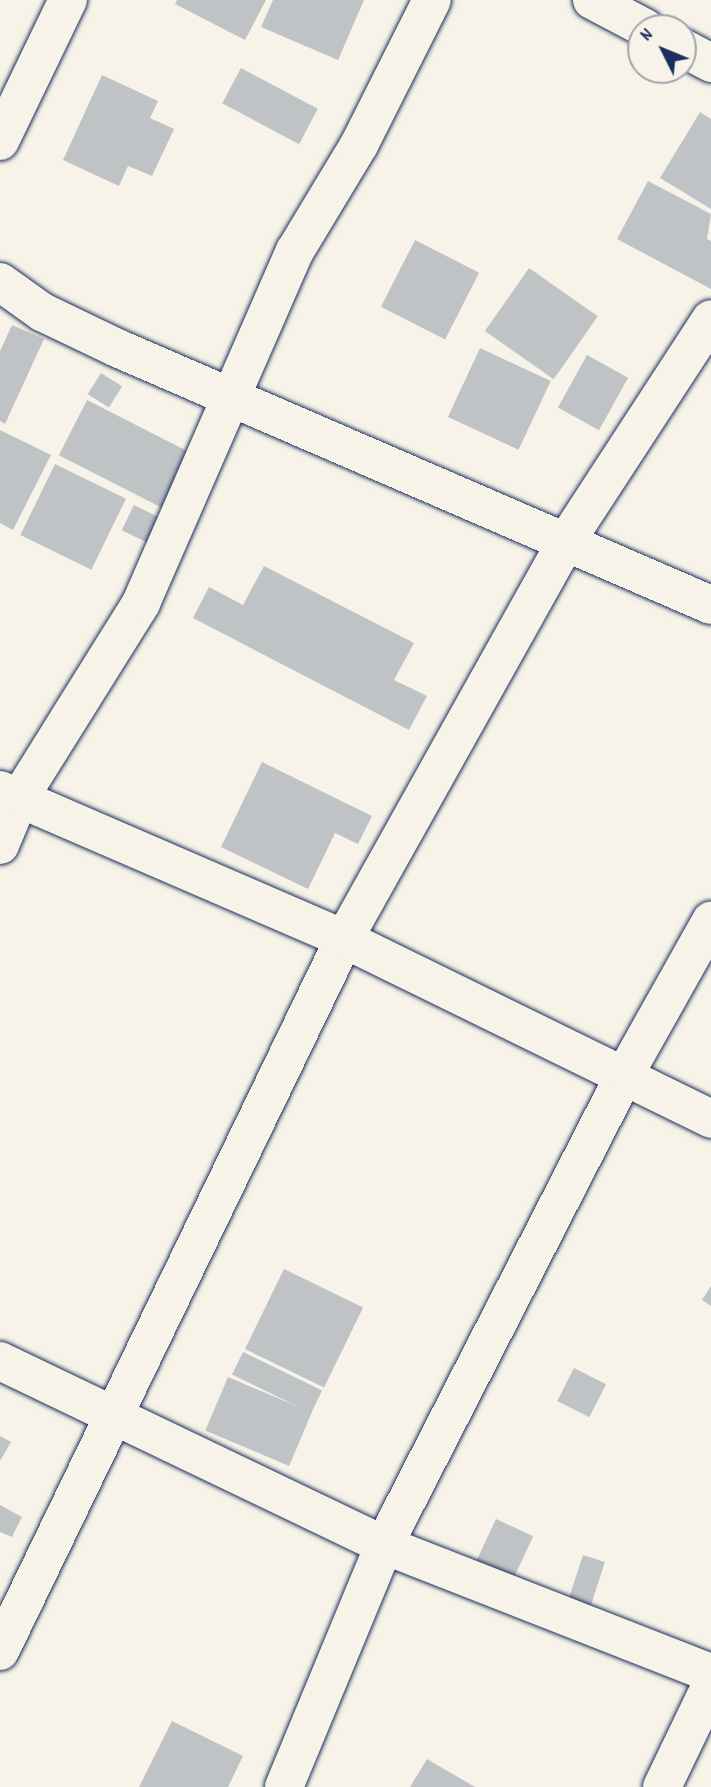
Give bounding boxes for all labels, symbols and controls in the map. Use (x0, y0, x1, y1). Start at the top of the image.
north arrow (627, 14, 697, 84)
text: N (635, 23, 661, 48)

